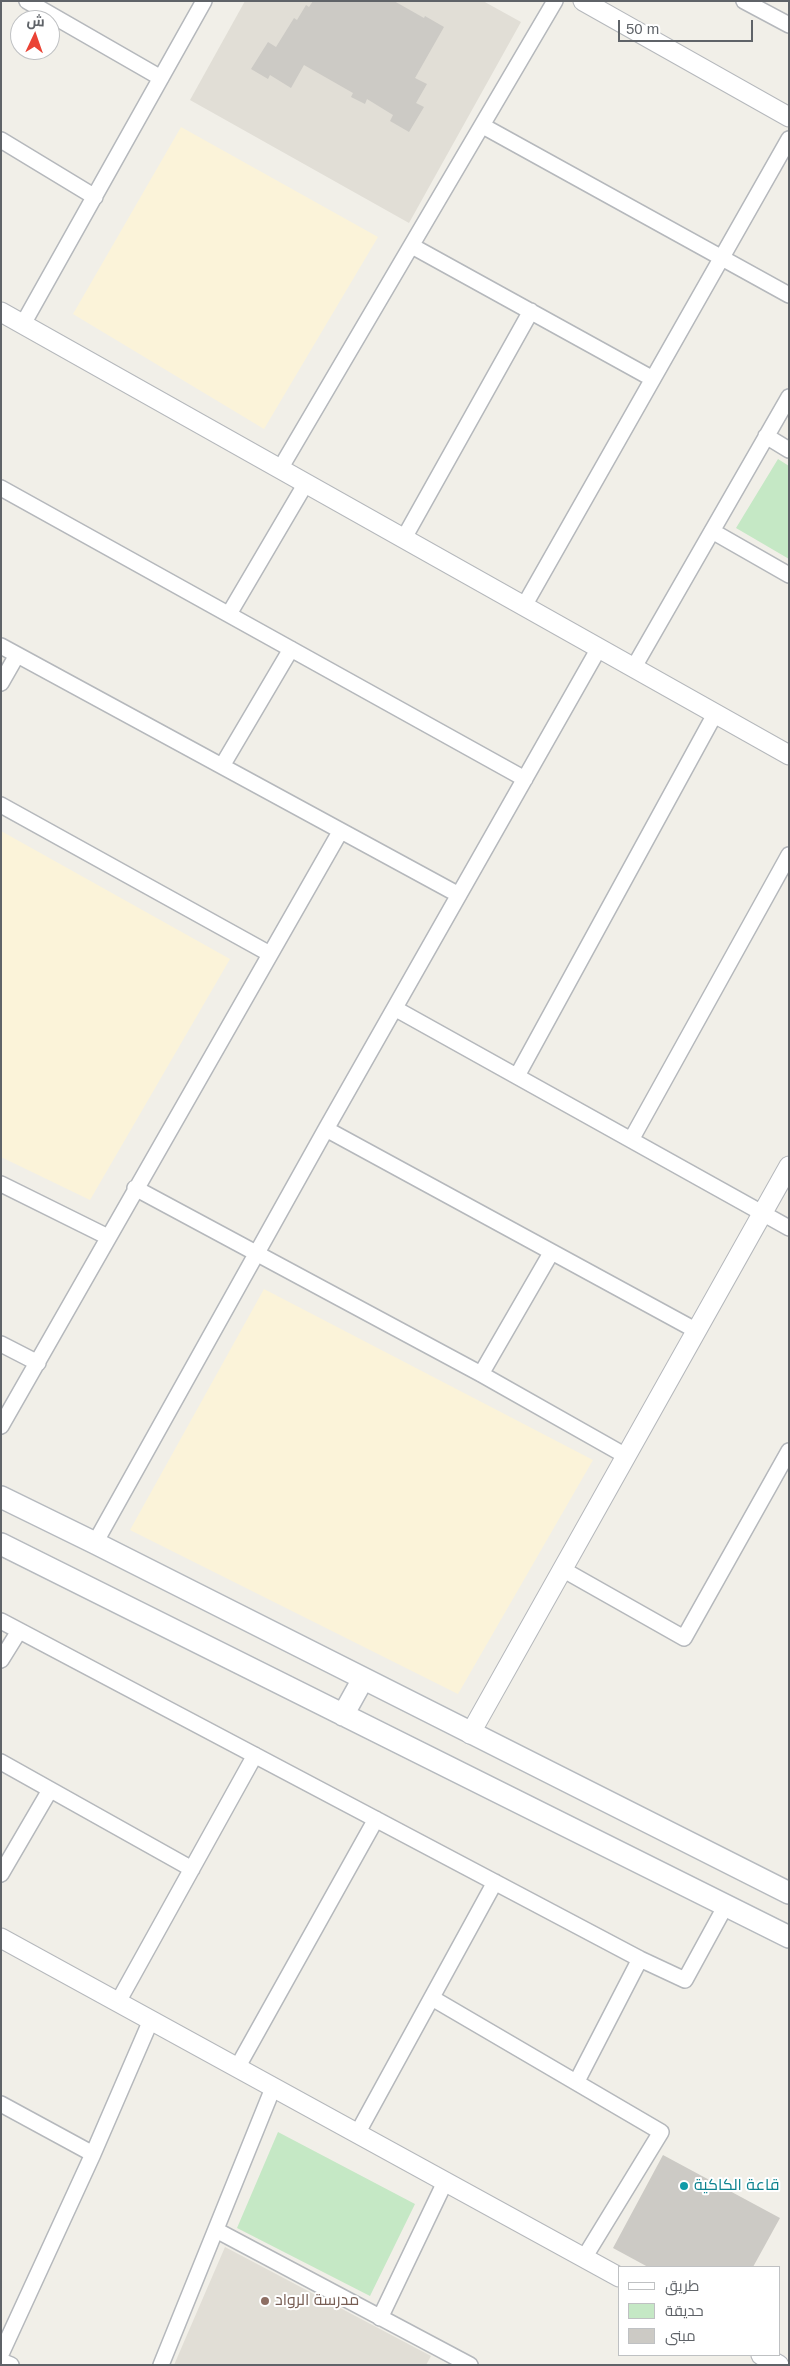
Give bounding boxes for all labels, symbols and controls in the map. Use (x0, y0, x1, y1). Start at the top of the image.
north arrow (10, 10, 60, 60)
scale bar (620, 10, 755, 42)
text: ش (26, 13, 45, 29)
text: 50 m (626, 20, 659, 37)
place label: قاعة الكاكية (694, 2176, 780, 2196)
marker: قاعة الكاكية (678, 2180, 690, 2192)
legend (618, 2266, 780, 2356)
text: طريق (665, 2277, 699, 2294)
place label: مدرسة الرواد (275, 2291, 359, 2311)
marker: مدرسة الرواد (259, 2295, 271, 2307)
text: حديقة (665, 2302, 704, 2319)
text: مبنى (665, 2327, 696, 2344)

